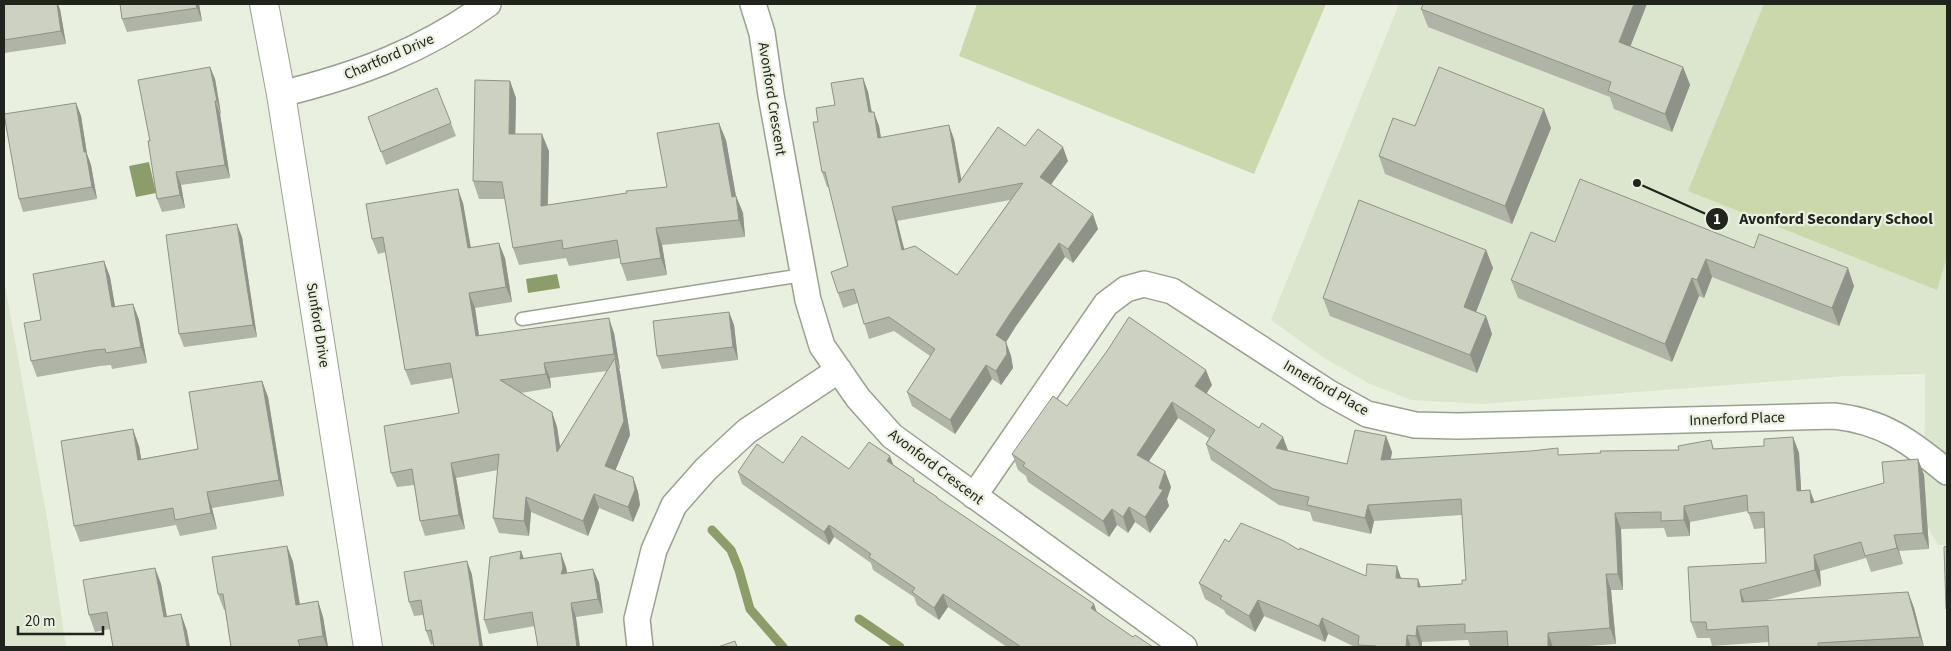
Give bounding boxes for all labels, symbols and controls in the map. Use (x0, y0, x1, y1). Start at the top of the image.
street label: Chartford Drive (341, 29, 437, 85)
street label: Avonford Crescent (753, 41, 791, 157)
callout: Avonford Secondary School (1704, 203, 1943, 234)
text: Avonford Secondary School (1738, 208, 1933, 230)
text: 1 (1713, 209, 1721, 230)
street label: Sunford Drive (301, 281, 335, 369)
street label: Innerford Place (1279, 355, 1373, 421)
street label: Innerford Place (1689, 407, 1785, 431)
street label: Avonford Crescent (884, 424, 988, 510)
scale bar (18, 604, 102, 636)
text: 20 m (25, 611, 55, 632)

